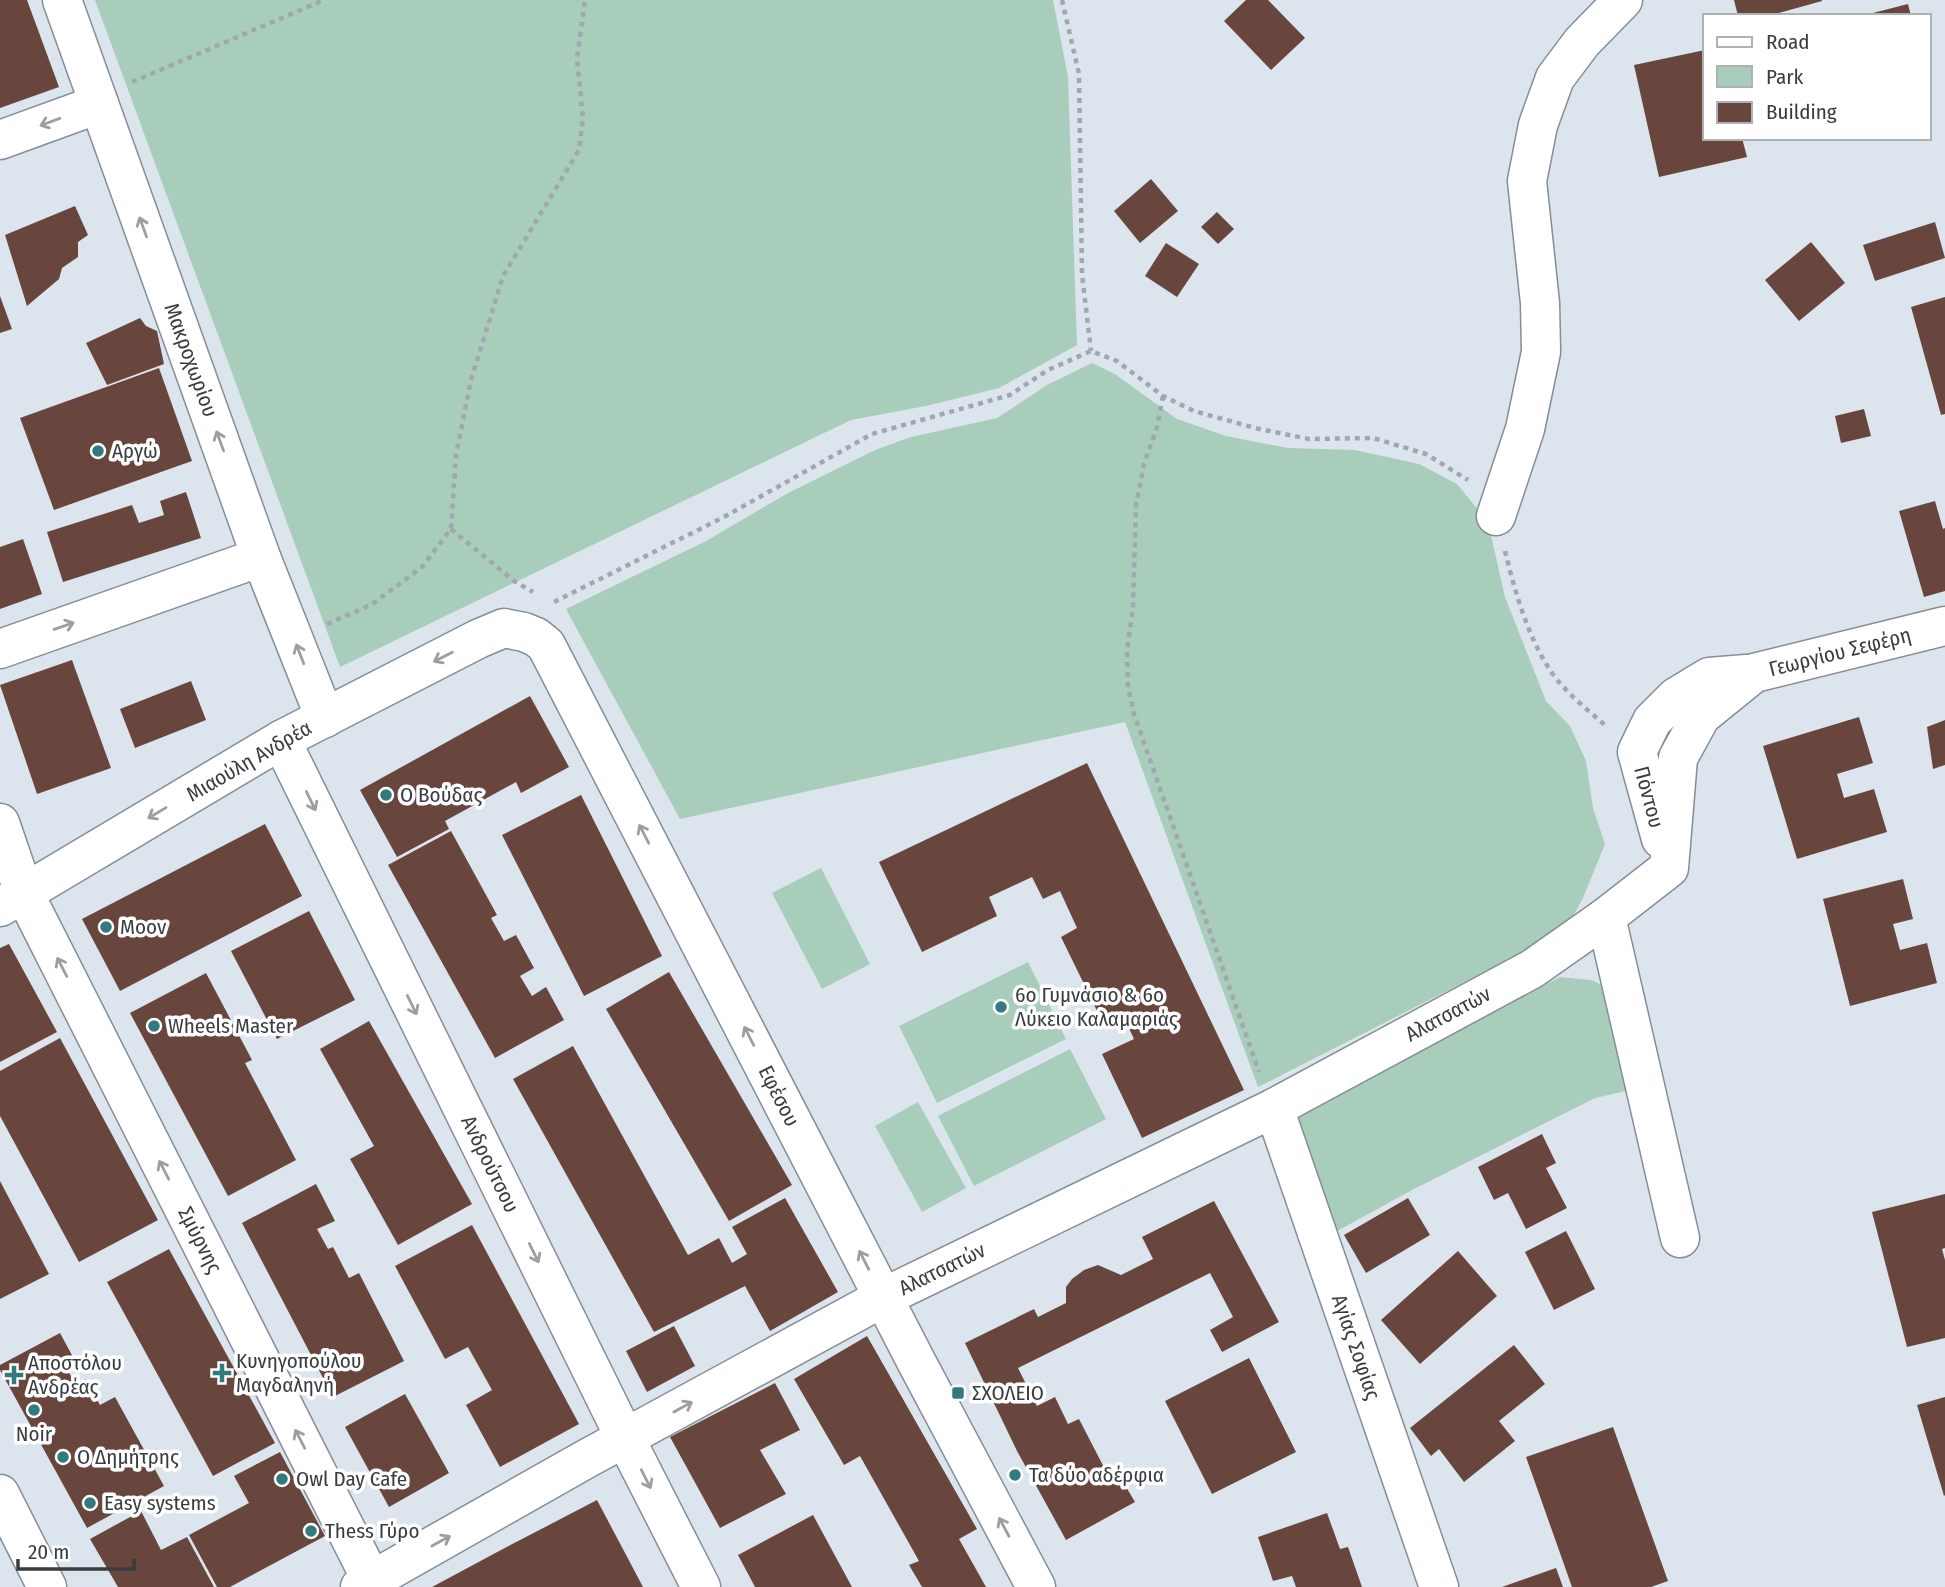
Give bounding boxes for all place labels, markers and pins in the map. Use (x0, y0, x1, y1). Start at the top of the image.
place label: Αργώ (112, 438, 158, 464)
marker: Αργώ (90, 443, 106, 459)
place label: Ο Βούδας (400, 782, 482, 808)
marker: Ο Βούδας (378, 787, 394, 803)
place label: Moov (120, 914, 167, 940)
marker: Moov (98, 919, 114, 935)
place label: 6ο Γυμνάσιο & 6ο Λύκειο Καλαμαριάς (1015, 982, 1178, 1032)
marker: 6ο Γυμνάσιο & 6ο Λύκειο Καλαμαριάς (993, 999, 1009, 1015)
place label: Wheels Master (168, 1013, 294, 1039)
marker: Wheels Master (146, 1018, 162, 1034)
place label: Κυνηγοπούλου Μαγδαληνή (236, 1348, 361, 1398)
place label: Αποστόλου Ανδρέας (28, 1350, 122, 1400)
marker: Κυνηγοπούλου Μαγδαληνή (214, 1365, 230, 1381)
marker: Αποστόλου Ανδρέας (6, 1367, 22, 1383)
place label: ΣΧΟΛΕΙΟ (972, 1380, 1044, 1406)
marker: ΣΧΟΛΕΙΟ (950, 1385, 966, 1401)
marker: Noir (26, 1402, 42, 1418)
place label: Noir (16, 1421, 53, 1447)
place label: Ο Δημήτρης (77, 1444, 179, 1470)
marker: Ο Δημήτρης (55, 1449, 71, 1465)
place label: Τα δύο αδέρφια (1029, 1462, 1164, 1488)
place label: Owl Day Cafe (296, 1466, 407, 1492)
marker: Τα δύο αδέρφια (1007, 1467, 1023, 1483)
marker: Owl Day Cafe (274, 1471, 290, 1487)
place label: Easy systems (104, 1490, 216, 1516)
marker: Easy systems (82, 1495, 98, 1511)
place label: Thess Γύρο (325, 1518, 419, 1544)
marker: Thess Γύρο (303, 1523, 319, 1539)

